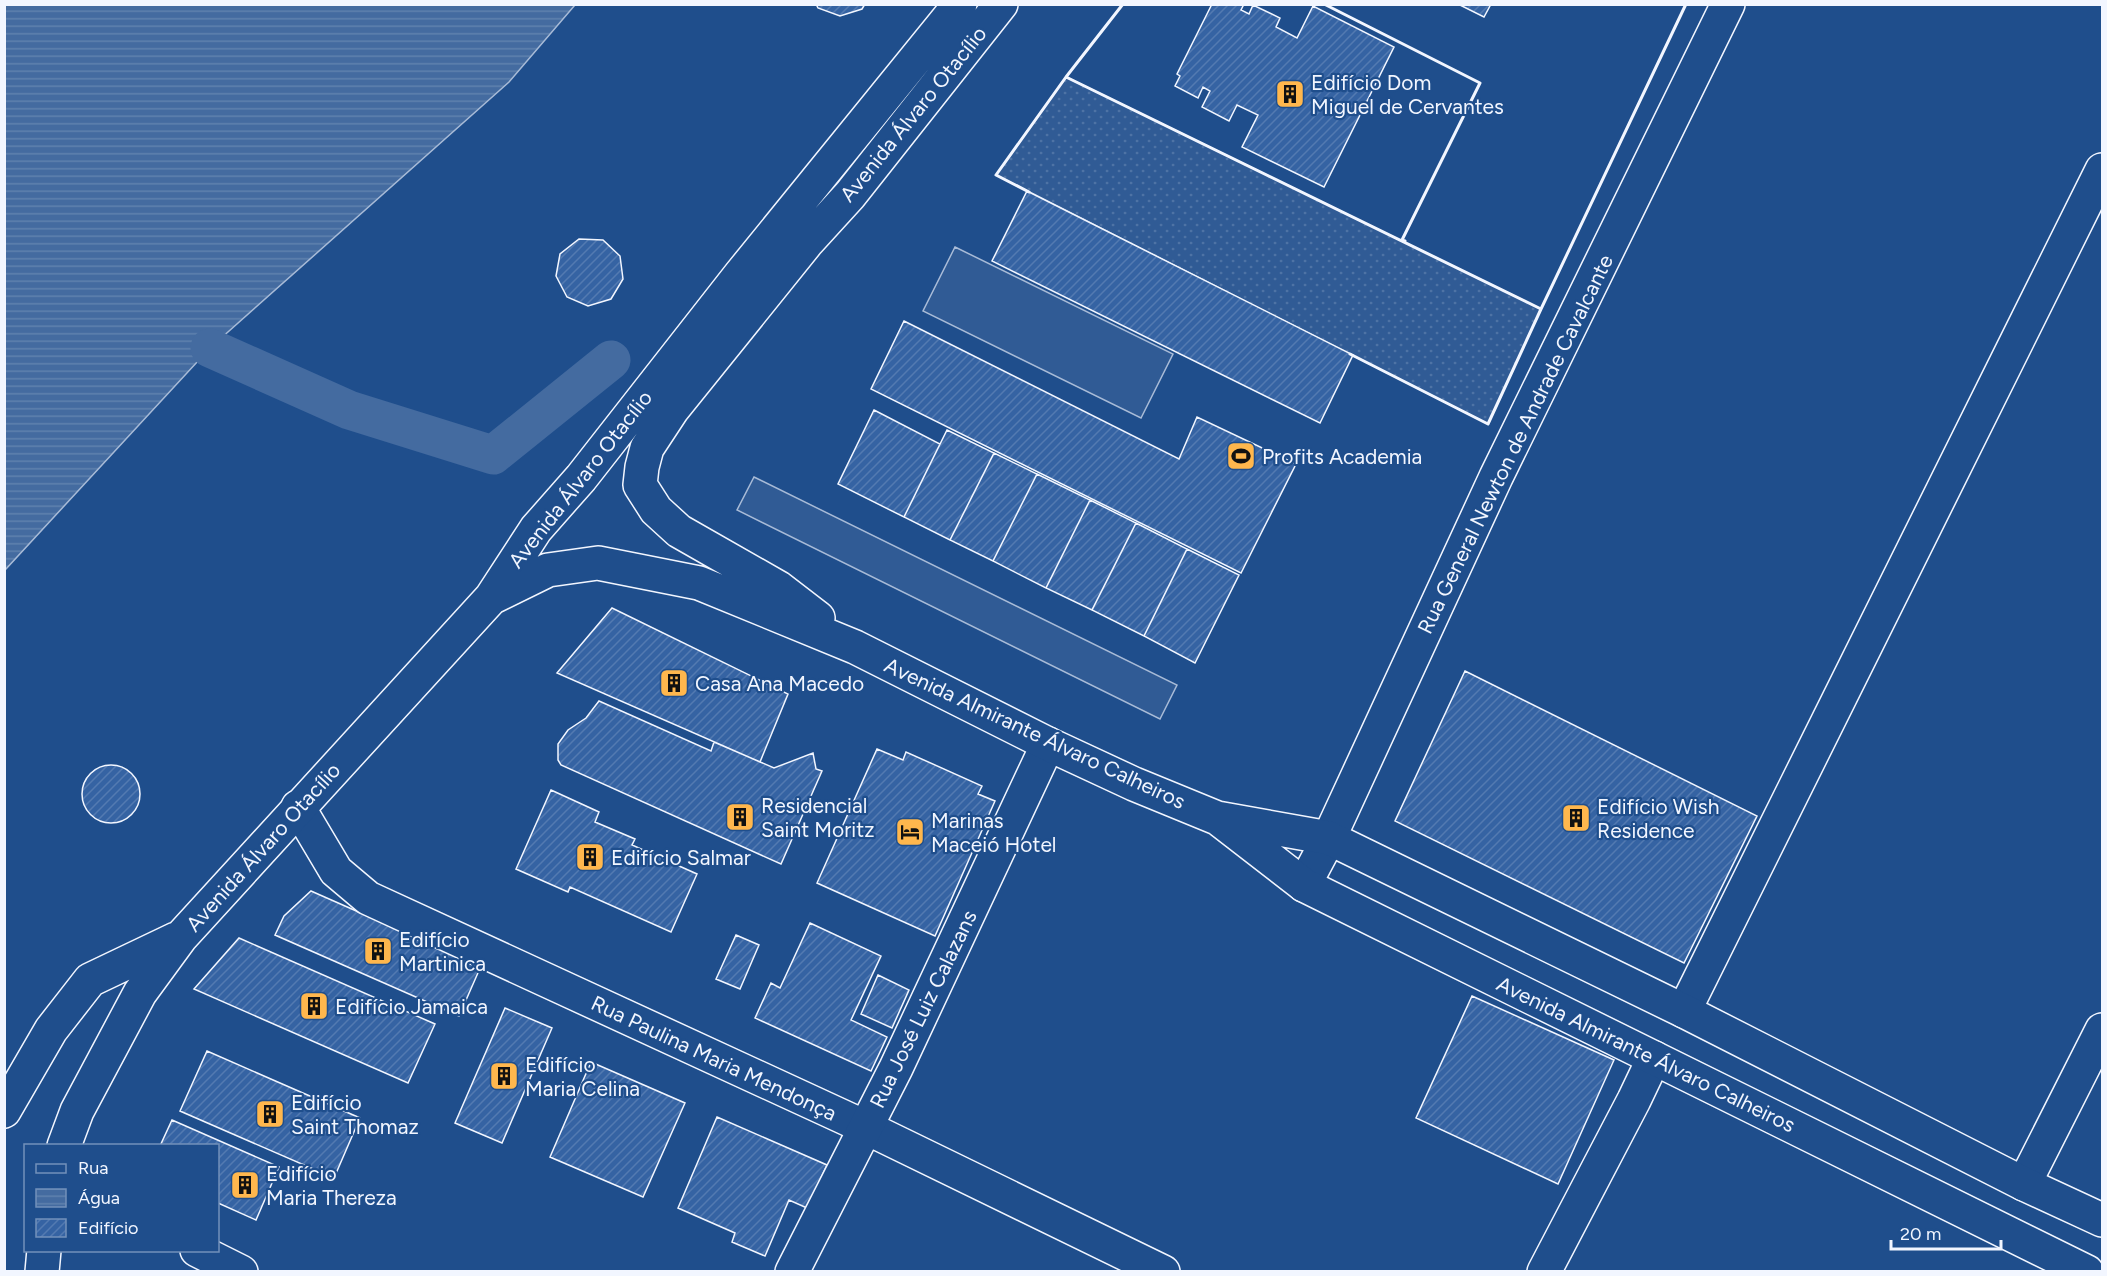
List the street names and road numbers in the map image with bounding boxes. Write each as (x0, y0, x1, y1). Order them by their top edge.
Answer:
street label: Avenida Álvaro Otacílio (835, 21, 991, 207)
street label: Rua General Newton de Andrade Cavalcante (1412, 250, 1618, 638)
street label: Avenida Álvaro Otacílio (503, 385, 657, 573)
street label: Avenida Almirante Álvaro Calheiros (881, 652, 1189, 814)
street label: Avenida Álvaro Otacílio (181, 757, 345, 937)
street label: Rua José Luiz Calazans (864, 906, 982, 1112)
street label: Avenida Almirante Álvaro Calheiros (1493, 971, 1799, 1137)
street label: Rua Paulina Maria Mendonça (587, 990, 841, 1126)

